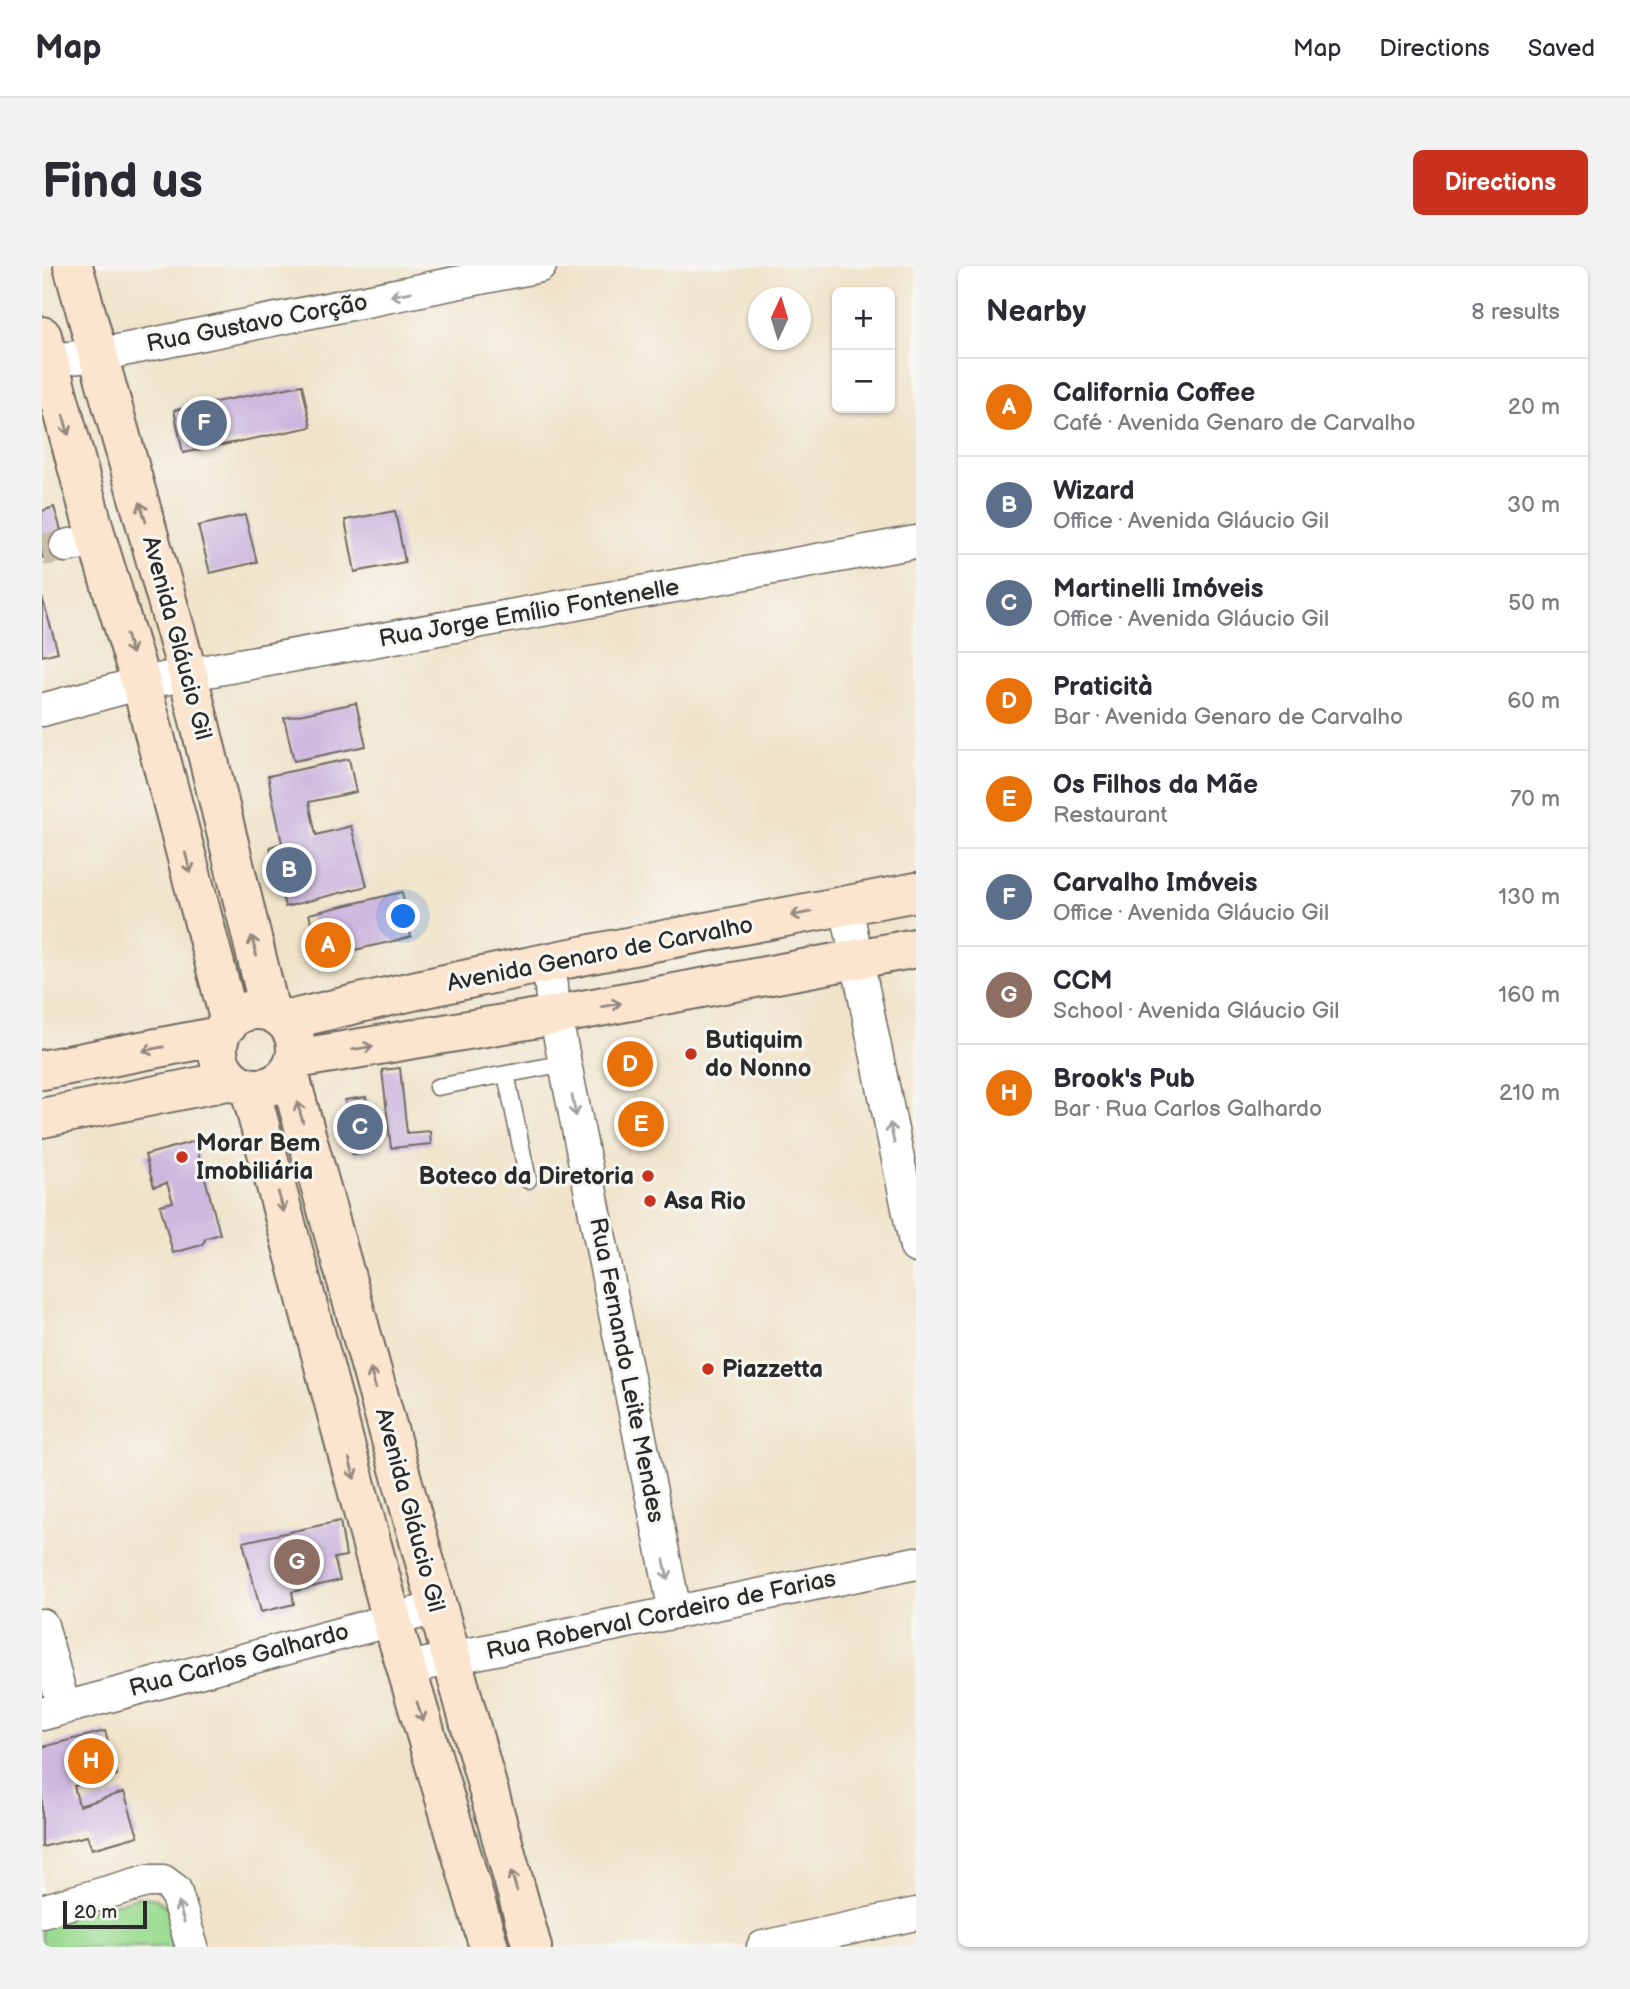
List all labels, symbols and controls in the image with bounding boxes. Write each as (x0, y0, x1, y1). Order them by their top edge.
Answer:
text: Map (35, 28, 101, 68)
text: Map (1293, 34, 1341, 63)
text: Directions (1379, 34, 1490, 63)
text: Saved (1528, 34, 1595, 63)
button: Directions (1413, 150, 1588, 215)
text: Find us (42, 153, 203, 212)
street label: Rua Gustavo Corção (144, 287, 370, 359)
north arrow (748, 287, 811, 350)
map controls (832, 287, 895, 413)
button: + (832, 287, 895, 350)
one-way arrow (390, 288, 413, 302)
text: Nearby (986, 294, 1086, 330)
text: 8 results (1471, 298, 1560, 326)
button: − (832, 350, 895, 413)
text: California Coffee (1053, 378, 1255, 409)
text: A (1002, 393, 1016, 421)
text: 20 m (1508, 393, 1560, 421)
pin: F (181, 397, 227, 449)
text: Café · Avenida Genaro de Carvalho (1053, 409, 1416, 437)
one-way arrow (60, 413, 73, 436)
text: Wizard (1053, 476, 1135, 507)
text: B (1001, 491, 1017, 519)
text: 30 m (1507, 491, 1560, 519)
one-way arrow (135, 501, 148, 523)
text: Office · Avenida Gláucio Gil (1053, 507, 1329, 535)
street label: Avenida Gláucio Gil (136, 533, 218, 743)
street label: Rua Jorge Emílio Fontenelle (377, 572, 681, 654)
text: Martinelli Imóveis (1053, 574, 1264, 605)
text: C (1001, 589, 1017, 617)
text: 50 m (1508, 589, 1560, 617)
text: Office · Avenida Gláucio Gil (1053, 605, 1329, 633)
one-way arrow (123, 633, 136, 655)
text: Praticità (1053, 672, 1153, 703)
text: D (1001, 687, 1017, 715)
text: 60 m (1507, 687, 1560, 715)
text: Bar · Avenida Genaro de Carvalho (1053, 703, 1403, 731)
text: Os Filhos da Mãe (1053, 770, 1258, 801)
text: E (1002, 785, 1016, 813)
text: 70 m (1510, 785, 1560, 813)
text: Restaurant (1053, 801, 1167, 829)
pin: B (266, 844, 312, 896)
one-way arrow (183, 852, 196, 874)
text: Carvalho Imóveis (1053, 868, 1258, 899)
text: F (1002, 883, 1016, 911)
text: 130 m (1498, 883, 1560, 911)
your location (386, 899, 420, 933)
text: Office · Avenida Gláucio Gil (1053, 899, 1329, 927)
one-way arrow (790, 908, 813, 922)
street label: Avenida Genaro de Carvalho (445, 910, 755, 998)
pin: A (305, 919, 351, 971)
one-way arrow (247, 935, 260, 958)
text: CCM (1053, 966, 1112, 997)
text: G (1001, 981, 1017, 1009)
text: 160 m (1498, 981, 1560, 1009)
one-way arrow (599, 997, 622, 1011)
text: School · Avenida Gláucio Gil (1053, 997, 1339, 1025)
place label: Butiquim do Nonno (705, 1026, 811, 1083)
pin: D (607, 1038, 653, 1090)
one-way arrow (351, 1041, 374, 1054)
one-way arrow (142, 1043, 165, 1056)
marker: Butiquim do Nonno (683, 1046, 699, 1062)
text: Brook's Pub (1053, 1064, 1195, 1095)
text: H (1000, 1079, 1018, 1107)
text: 210 m (1499, 1079, 1560, 1107)
one-way arrow (568, 1094, 582, 1117)
text: Bar · Rua Carlos Galhardo (1053, 1095, 1322, 1123)
pin: E (618, 1098, 664, 1150)
pin: C (337, 1101, 383, 1153)
one-way arrow (293, 1102, 306, 1124)
one-way arrow (885, 1122, 899, 1145)
place label: Morar Bem Imobiliária (196, 1129, 320, 1186)
marker: Morar Bem Imobiliária (174, 1149, 190, 1165)
place label: Boteco da Diretoria (418, 1162, 634, 1191)
marker: Boteco da Diretoria (640, 1168, 656, 1184)
place label: Asa Rio (663, 1187, 746, 1216)
one-way arrow (275, 1191, 288, 1213)
marker: Asa Rio (642, 1193, 658, 1209)
street label: Rua Fernando Leite Mendes (583, 1215, 671, 1525)
place label: Piazzetta (722, 1355, 823, 1384)
marker: Piazzetta (700, 1361, 716, 1377)
one-way arrow (366, 1368, 379, 1390)
street label: Avenida Gláucio Gil (369, 1405, 451, 1615)
one-way arrow (346, 1457, 359, 1480)
pin: G (274, 1536, 320, 1588)
one-way arrow (660, 1558, 674, 1581)
street label: Rua Roberval Cordeiro de Farias (484, 1564, 838, 1666)
street label: Rua Carlos Galhardo (126, 1617, 352, 1703)
one-way arrow (414, 1701, 427, 1723)
pin: H (68, 1735, 114, 1787)
one-way arrow (506, 1871, 519, 1893)
scale bar (63, 1898, 147, 1930)
text: 20 m (74, 1901, 117, 1924)
one-way arrow (174, 1901, 187, 1923)

